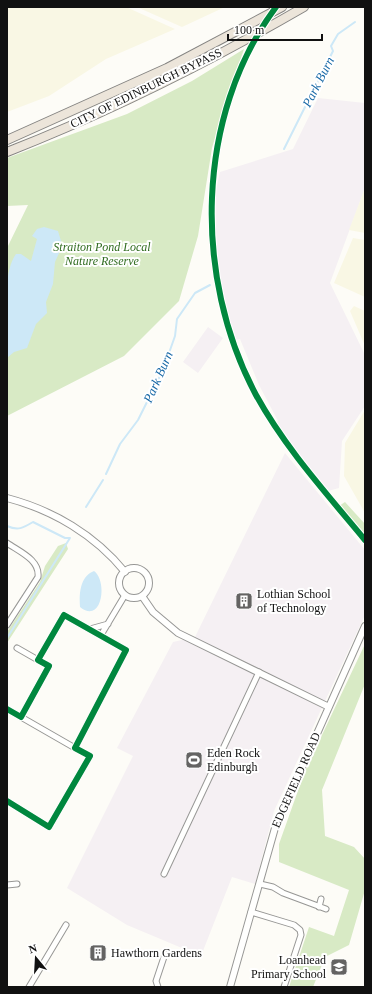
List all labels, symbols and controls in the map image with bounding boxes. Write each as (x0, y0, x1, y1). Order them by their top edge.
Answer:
scale bar (228, 16, 322, 42)
text: 100 m (234, 23, 265, 37)
street label: CITY OF EDINBURGH BYPASS (68, 45, 224, 131)
water label: Park Burn (298, 54, 337, 111)
park label: Straiton Pond Local Nature Reserve (53, 240, 151, 268)
water label: Park Burn (140, 349, 176, 406)
place label: Lothian School of Technology (257, 587, 331, 615)
building icon: Lothian School of Technology (234, 591, 254, 611)
street label: EDGEFIELD ROAD (269, 730, 323, 830)
place label: Eden Rock Edinburgh (207, 746, 260, 774)
sports icon: Eden Rock Edinburgh (184, 750, 204, 770)
north arrow (16, 938, 56, 978)
text: N (27, 942, 39, 955)
building icon: Hawthorn Gardens (88, 943, 108, 963)
place label: Hawthorn Gardens (111, 946, 202, 960)
place label: Loanhead Primary School (251, 953, 327, 981)
school or university icon: Loanhead Primary School (329, 957, 349, 977)

